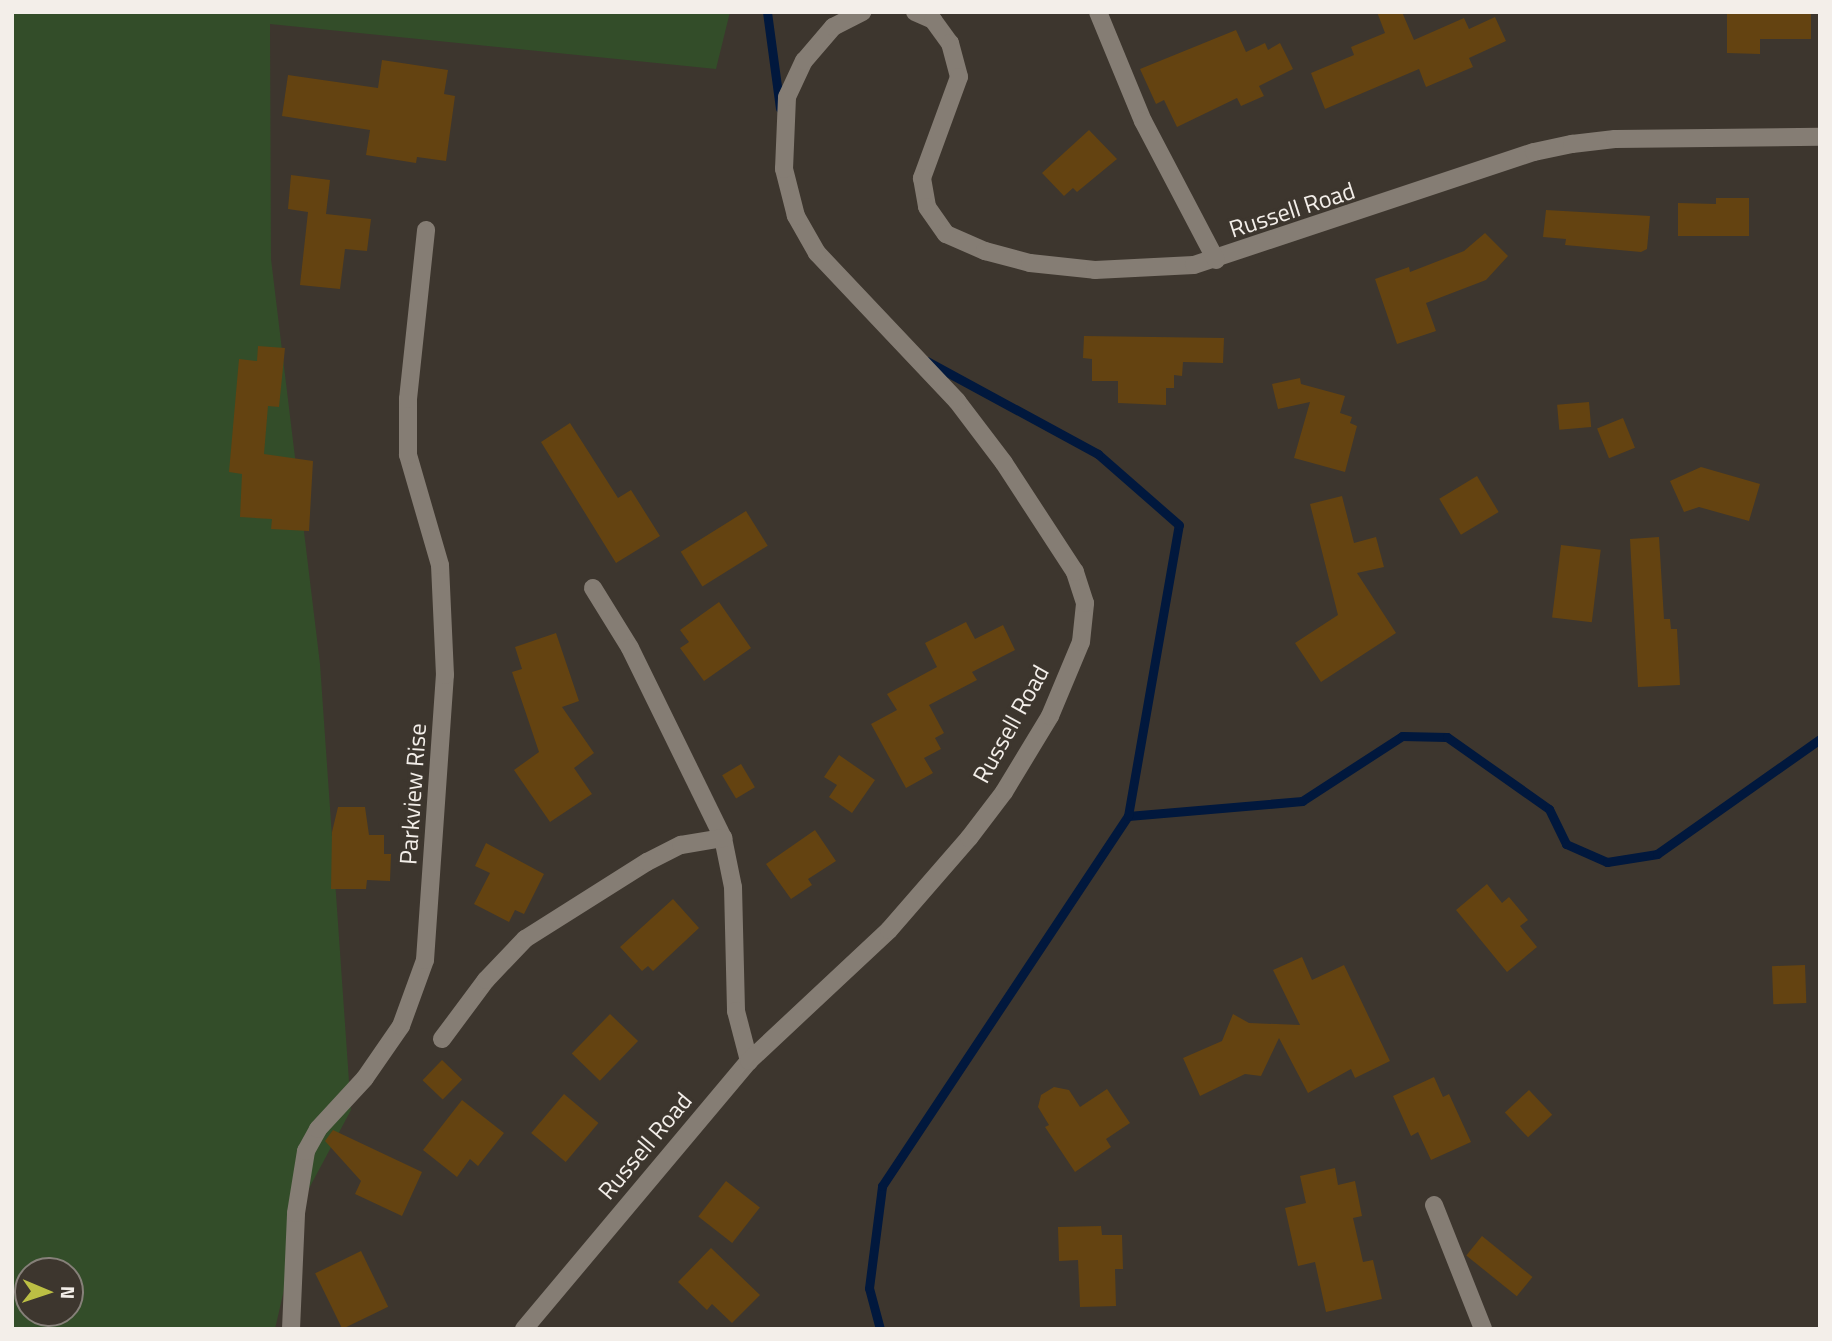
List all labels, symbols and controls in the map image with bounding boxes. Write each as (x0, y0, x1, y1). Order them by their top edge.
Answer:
street label: Russell Road (1226, 176, 1358, 244)
street label: Russell Road (967, 660, 1055, 788)
street label: Parkview Rise (394, 722, 432, 866)
street label: Russell Road (592, 1087, 698, 1205)
north arrow (14, 1257, 84, 1327)
text: N (54, 1286, 83, 1300)

